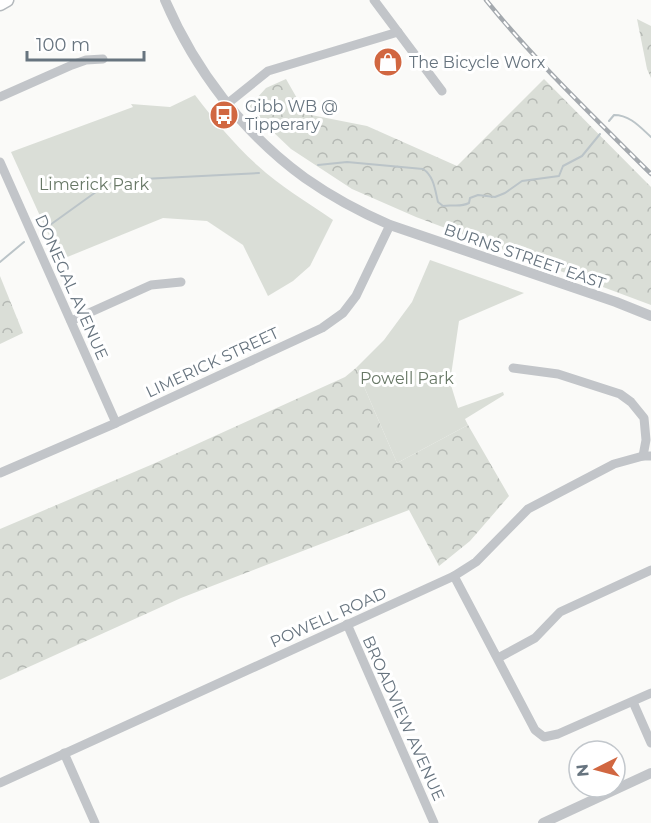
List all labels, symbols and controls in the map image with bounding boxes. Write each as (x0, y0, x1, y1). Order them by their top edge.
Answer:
scale bar (27, 24, 144, 62)
text: 100 m (36, 34, 90, 56)
shop icon: The Bicycle Worx (372, 46, 404, 78)
place label: The Bicycle Worx (409, 53, 546, 72)
place label: Gibb WB @ Tipperary (245, 97, 338, 134)
bus stop icon: Gibb WB @ Tipperary (208, 99, 240, 131)
park label: Limerick Park (39, 175, 150, 194)
street label: DONEGAL AVENUE (31, 212, 112, 363)
street label: BURNS STREET EAST (442, 220, 609, 293)
street label: LIMERICK STREET (143, 323, 282, 402)
park label: Powell Park (360, 369, 454, 388)
street label: POWELL ROAD (267, 583, 389, 652)
street label: BROADVIEW AVENUE (359, 633, 449, 804)
north arrow (567, 739, 627, 799)
text: N (572, 763, 593, 778)

